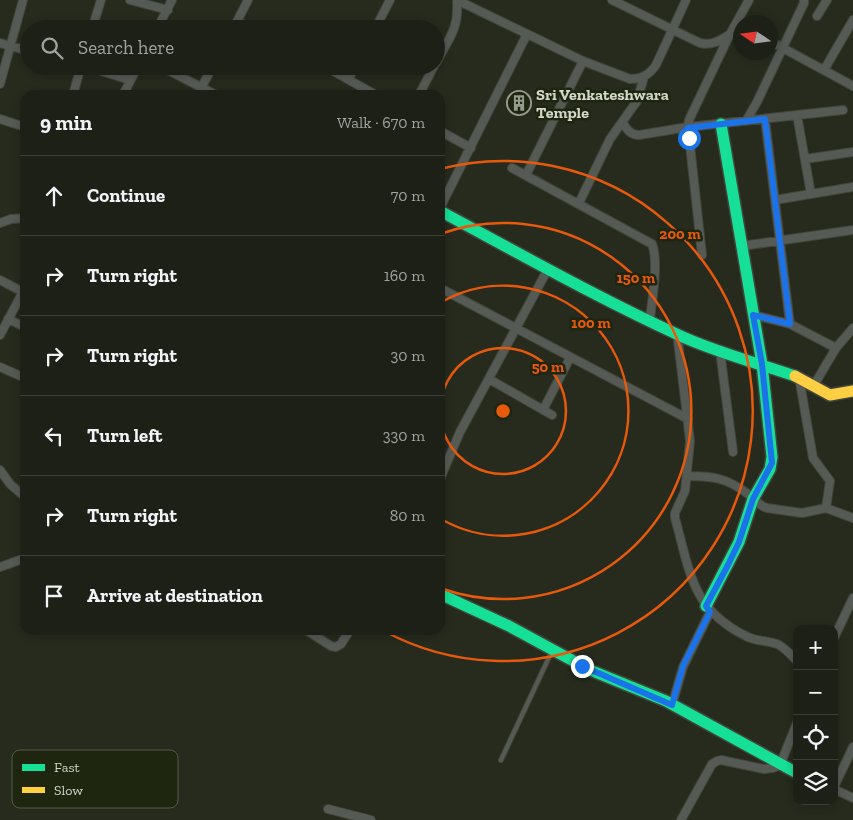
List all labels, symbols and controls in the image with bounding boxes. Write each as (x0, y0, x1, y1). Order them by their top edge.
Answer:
north arrow (733, 15, 778, 60)
search box (20, 20, 445, 75)
icon: search (38, 34, 66, 62)
text: Search here (78, 36, 174, 59)
place label: Sri Venkateshwara Temple (536, 85, 669, 122)
building icon: Sri Venkateshwara Temple (506, 90, 532, 116)
text: 9 min (40, 110, 92, 135)
text: Walk · 670 m (337, 113, 425, 132)
route start (678, 127, 701, 150)
icon: ahead (40, 182, 68, 210)
text: Continue (87, 184, 165, 207)
text: 70 m (391, 186, 425, 205)
text: 200 m (659, 225, 701, 243)
icon: right (40, 262, 68, 290)
text: Turn right (87, 264, 177, 287)
text: 160 m (384, 266, 425, 285)
text: 150 m (617, 269, 655, 287)
text: 100 m (571, 314, 611, 332)
icon: right (40, 342, 68, 370)
text: Turn right (87, 344, 177, 367)
text: 30 m (391, 346, 425, 365)
text: 50 m (532, 358, 564, 376)
centre of rings (494, 402, 512, 420)
icon: left (40, 422, 68, 450)
text: Turn left (87, 424, 162, 447)
text: 330 m (383, 426, 425, 445)
icon: right (40, 502, 68, 530)
text: Turn right (87, 504, 177, 527)
text: 80 m (390, 506, 425, 525)
icon: arrive (40, 582, 68, 610)
text: Arrive at destination (87, 584, 263, 607)
map controls (793, 625, 838, 805)
button: + (793, 625, 838, 670)
route end (571, 655, 594, 678)
button: − (793, 670, 838, 715)
button: locate (793, 715, 838, 760)
legend (12, 750, 178, 808)
text: Fast (54, 759, 81, 776)
button: layers (793, 760, 838, 805)
text: Slow (54, 782, 83, 799)

